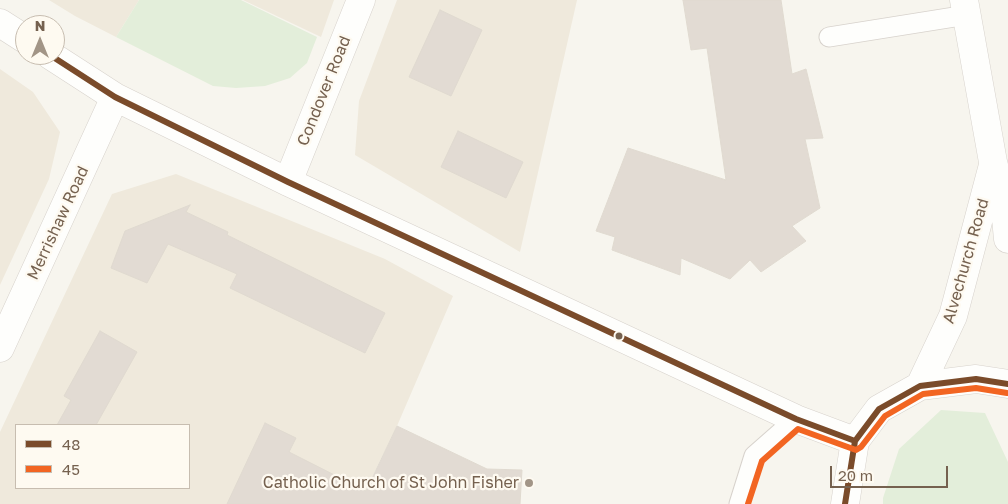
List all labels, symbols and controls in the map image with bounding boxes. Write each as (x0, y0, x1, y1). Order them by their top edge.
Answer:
north arrow (15, 15, 65, 65)
text: N (35, 17, 45, 34)
street label: Condover Road (293, 33, 355, 149)
street label: Merrishaw Road (23, 163, 93, 283)
street label: Alvechurch Road (939, 196, 993, 326)
unlabelled marker (614, 331, 624, 341)
legend (15, 424, 190, 489)
text: 48 (62, 435, 80, 453)
scale bar (833, 456, 950, 488)
text: 45 (62, 460, 80, 478)
text: 20 m (838, 466, 873, 484)
place label: Catholic Church of St John Fisher (263, 473, 519, 493)
marker: Catholic Church of St John Fisher (523, 477, 535, 489)

